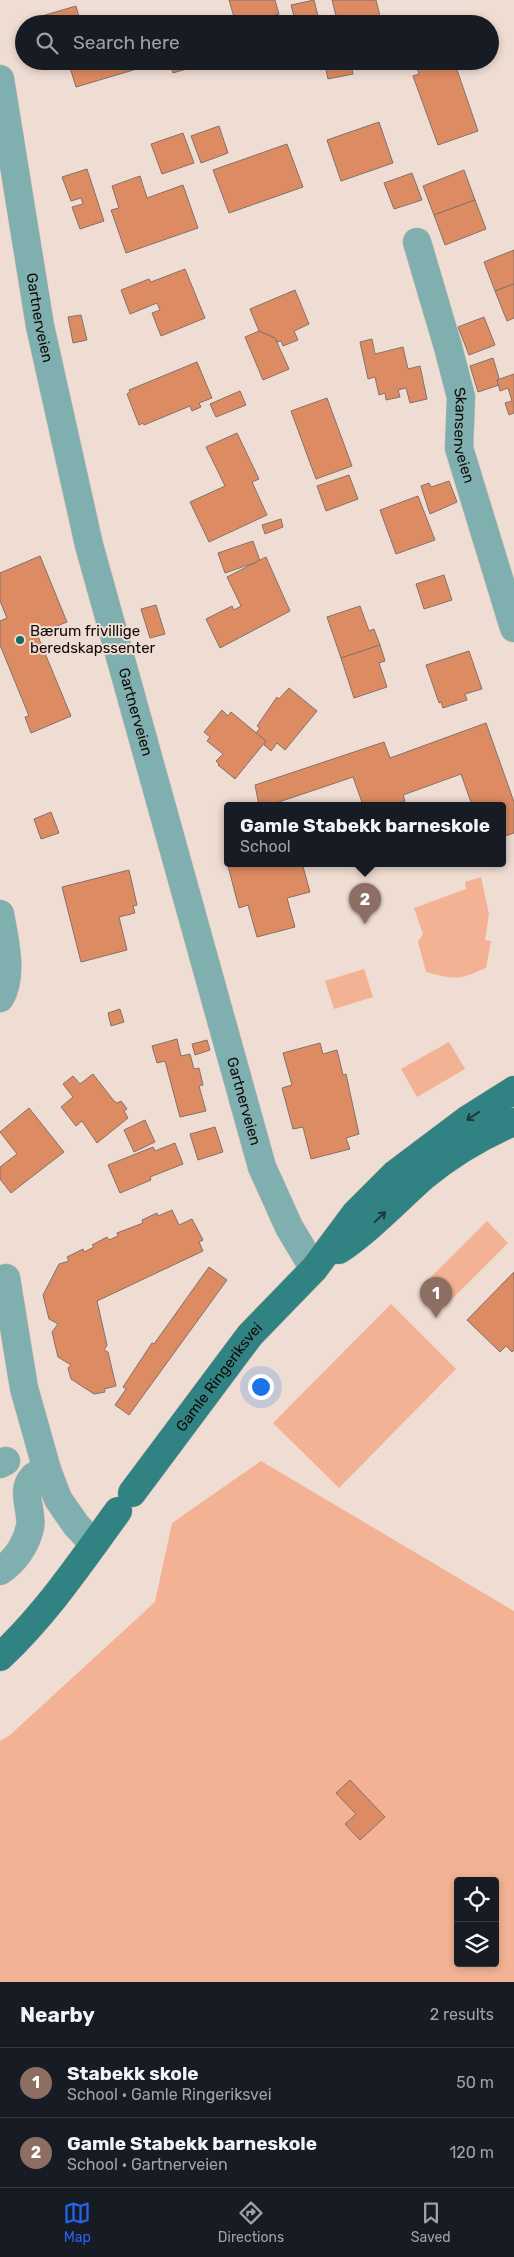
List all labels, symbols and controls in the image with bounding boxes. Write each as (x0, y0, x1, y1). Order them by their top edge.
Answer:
search box (15, 15, 499, 70)
icon: search (33, 29, 61, 57)
text: Search here (73, 31, 180, 54)
street label: Gartnerveien (23, 272, 57, 364)
street label: Skansenveien (450, 385, 478, 485)
place label: Bærum frivillige beredskapssenter (30, 622, 156, 657)
marker: Bærum frivillige beredskapssenter (14, 634, 26, 646)
street label: Gartnerveien (115, 666, 156, 758)
popup (224, 802, 506, 867)
text: Gamle Stabekk barneskole (240, 814, 490, 837)
text: School (240, 837, 291, 856)
pin: 2 (349, 883, 381, 924)
street label: Gartnerveien (223, 1055, 265, 1147)
one-way arrow (466, 1111, 480, 1121)
one-way arrow (373, 1212, 386, 1224)
pin: 1 (420, 1277, 452, 1318)
street label: Gamle Ringeriksvei (172, 1319, 266, 1435)
your location (248, 1374, 274, 1400)
map controls (454, 1877, 499, 1967)
button: locate (454, 1877, 499, 1922)
button: layers (454, 1922, 499, 1967)
text: Nearby (20, 2002, 95, 2027)
text: 2 results (430, 2005, 494, 2024)
text: Stabekk skole (67, 2062, 199, 2085)
text: 1 (32, 2073, 40, 2092)
text: 50 m (456, 2073, 494, 2092)
text: School · Gamle Ringeriksvei (67, 2085, 272, 2104)
text: Gamle Stabekk barneskole (67, 2132, 317, 2155)
text: 2 (31, 2143, 41, 2162)
text: 120 m (449, 2143, 494, 2162)
text: School · Gartnerveien (67, 2155, 228, 2174)
tab: Map (63, 2199, 91, 2246)
tab: Directions (218, 2199, 284, 2246)
tab: Saved (411, 2199, 451, 2246)

